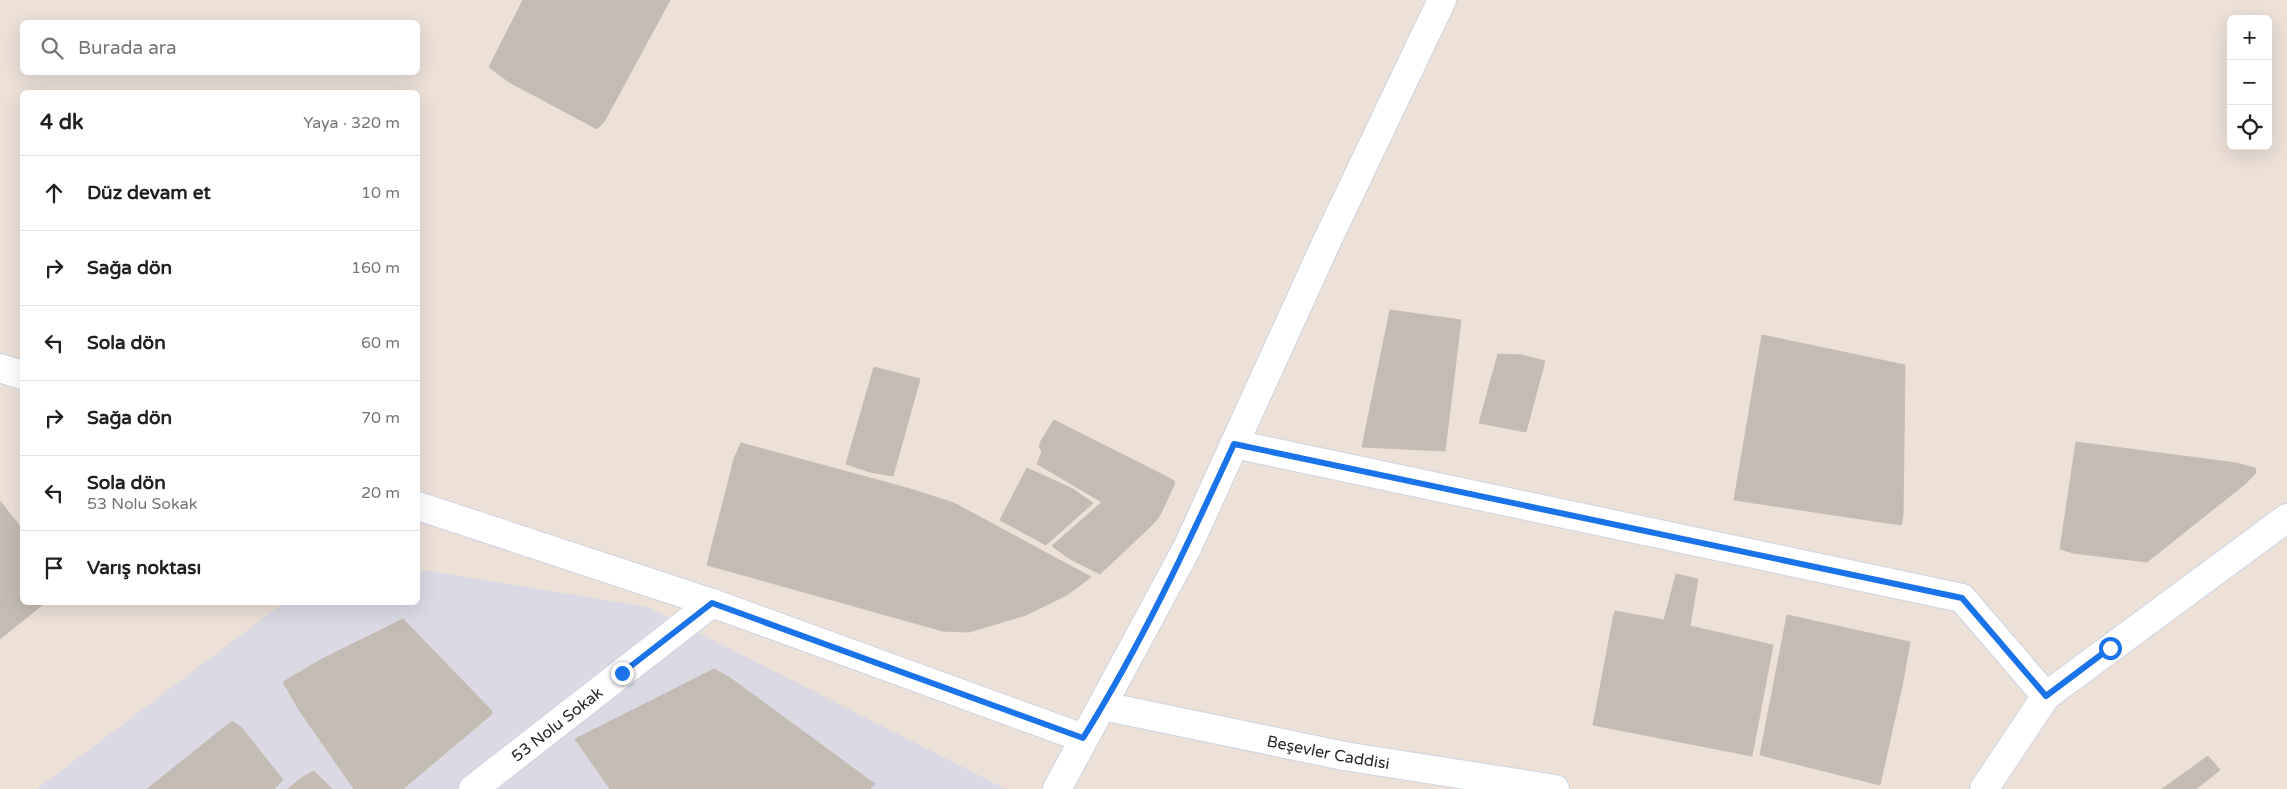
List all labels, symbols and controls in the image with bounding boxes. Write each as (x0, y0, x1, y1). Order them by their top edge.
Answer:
map controls (2227, 15, 2272, 150)
button: + (2227, 15, 2272, 60)
search box (20, 20, 420, 75)
icon: search (38, 34, 66, 62)
text: Burada ara (78, 37, 177, 59)
button: − (2227, 60, 2272, 105)
button: locate (2227, 105, 2272, 150)
text: 4 dk (40, 110, 83, 135)
text: Yaya · 320 m (303, 113, 400, 133)
icon: ahead (40, 179, 68, 207)
text: Düz devam et (87, 182, 211, 204)
text: 10 m (361, 183, 400, 203)
icon: right (40, 254, 68, 282)
text: Sağa dön (87, 257, 172, 279)
text: 160 m (351, 258, 400, 278)
icon: left (40, 329, 68, 357)
text: Sola dön (87, 332, 166, 354)
text: 60 m (361, 333, 400, 353)
icon: right (40, 404, 68, 432)
text: Sağa dön (87, 407, 172, 429)
text: 70 m (361, 408, 400, 428)
text: Sola dön (87, 472, 166, 494)
icon: left (40, 479, 68, 507)
text: 20 m (361, 483, 400, 503)
text: 53 Nolu Sokak (87, 494, 197, 514)
icon: arrive (40, 554, 68, 582)
text: Varış noktası (87, 557, 201, 579)
route start (2099, 637, 2122, 660)
route end (611, 662, 634, 685)
street label: 53 Nolu Sokak (508, 683, 607, 766)
street label: Beşevler Caddisi (1265, 731, 1391, 774)

